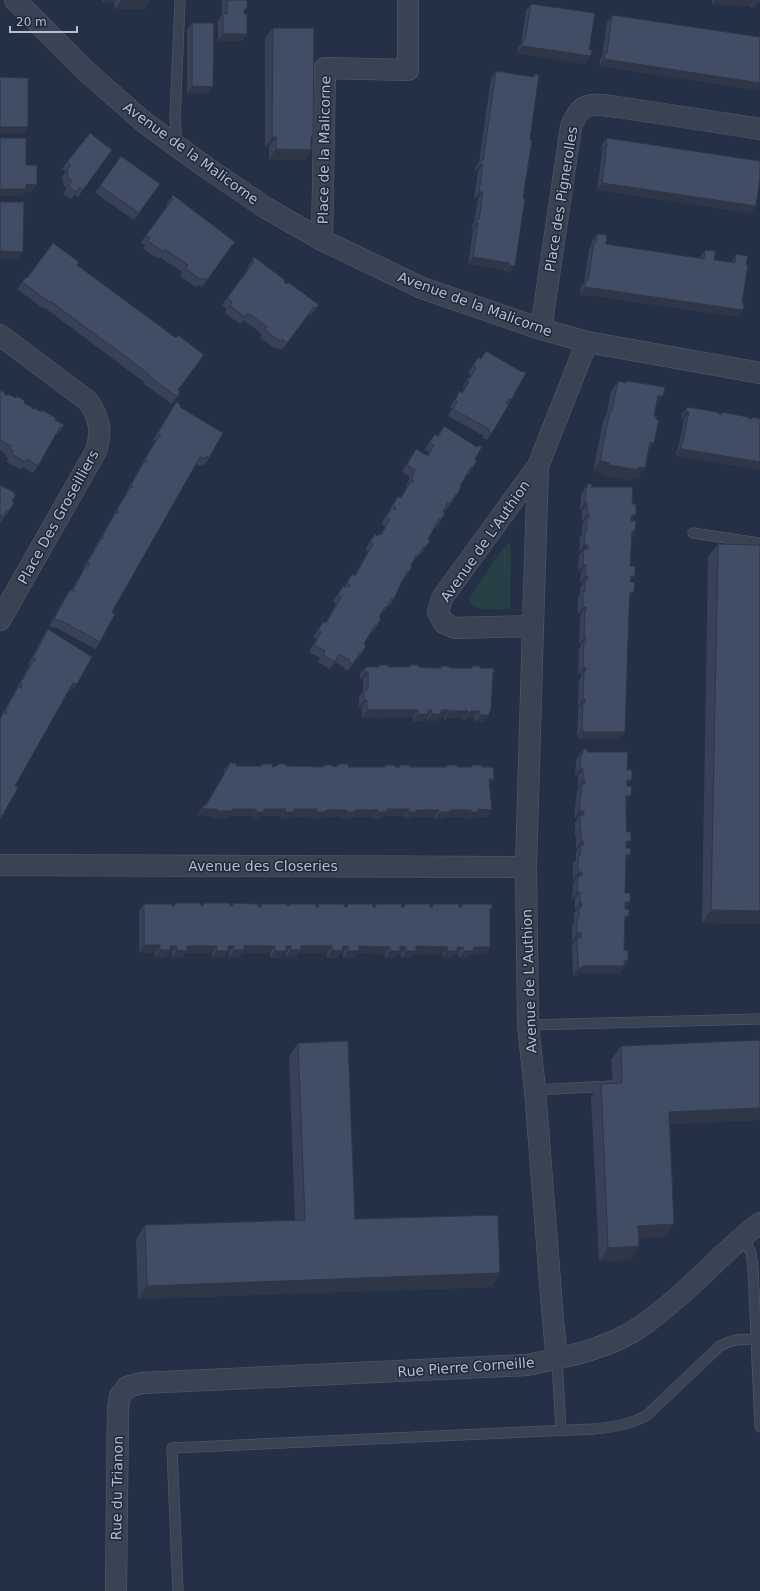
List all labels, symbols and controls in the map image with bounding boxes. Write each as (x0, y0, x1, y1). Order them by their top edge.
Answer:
scale bar (10, 8, 77, 34)
text: 20 m (16, 15, 47, 29)
street label: Place de la Malicorne (315, 76, 333, 224)
street label: Avenue de la Malicorne (120, 99, 262, 207)
street label: Place des Pignerolles (542, 125, 580, 273)
street label: Avenue de la Malicorne (396, 269, 554, 339)
street label: Place Des Groseilliers (14, 447, 102, 587)
street label: Avenue de L'Authion (437, 477, 533, 605)
street label: Avenue des Closeries (188, 858, 338, 874)
street label: Avenue de L'Authion (518, 909, 540, 1053)
street label: Rue Pierre Corneille (397, 1354, 535, 1380)
street label: Rue du Trianon (108, 1436, 126, 1540)

